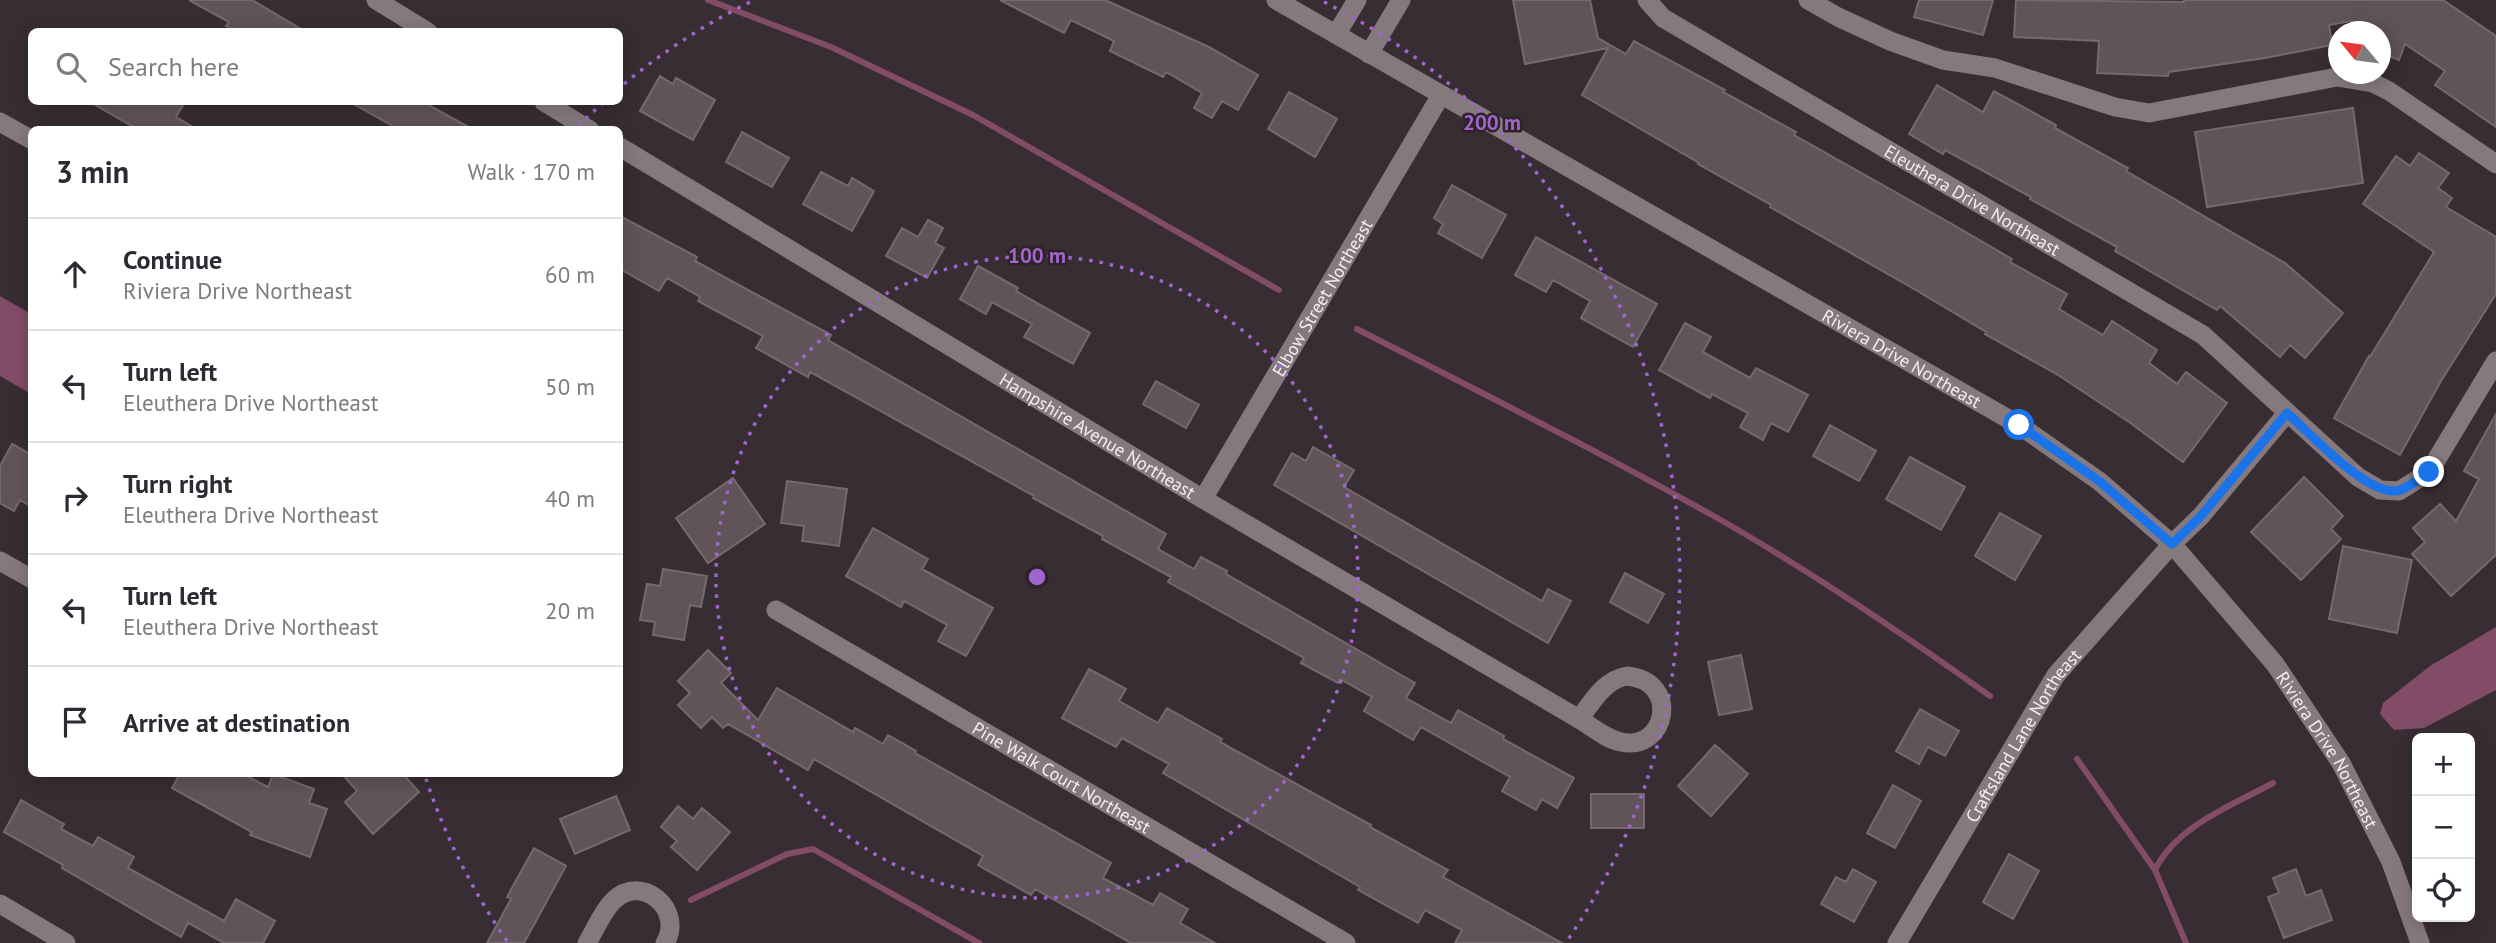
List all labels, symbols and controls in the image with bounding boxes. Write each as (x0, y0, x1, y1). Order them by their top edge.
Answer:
north arrow (2328, 21, 2391, 84)
search box (28, 28, 623, 105)
icon: search (52, 48, 90, 86)
text: Search here (108, 50, 239, 83)
text: 200 m (1463, 109, 1521, 136)
street label: Eleuthera Drive Northeast (1880, 139, 2065, 260)
text: 3 min (56, 152, 129, 191)
text: Walk · 170 m (468, 157, 595, 186)
street label: Elbow Street Northeast (1266, 215, 1377, 380)
text: 100 m (1008, 242, 1066, 269)
text: Continue (123, 243, 222, 276)
icon: ahead (56, 255, 94, 293)
text: 60 m (545, 260, 595, 289)
text: Riviera Drive Northeast (123, 276, 352, 305)
street label: Riviera Drive Northeast (1818, 303, 1985, 413)
text: Turn left (123, 355, 217, 388)
icon: left (56, 367, 94, 405)
street label: Hampshire Avenue Northeast (996, 368, 1200, 503)
text: 50 m (545, 372, 595, 401)
text: Eleuthera Drive Northeast (123, 388, 379, 417)
route start (2003, 409, 2034, 440)
route end (2413, 456, 2444, 487)
text: Turn right (123, 467, 232, 500)
icon: right (56, 479, 94, 517)
text: 40 m (545, 484, 595, 513)
text: Eleuthera Drive Northeast (123, 500, 379, 529)
centre of rings (1025, 565, 1049, 589)
text: Turn left (123, 579, 217, 612)
icon: left (56, 591, 94, 629)
text: 20 m (545, 596, 595, 625)
text: Eleuthera Drive Northeast (123, 612, 379, 641)
street label: Craftsland Lane Northeast (1960, 644, 2086, 826)
street label: Riviera Drive Northeast (2272, 667, 2384, 832)
icon: arrive (56, 703, 94, 741)
text: Arrive at destination (123, 706, 350, 739)
street label: Pine Walk Court Northeast (969, 716, 1155, 838)
map controls (2412, 733, 2475, 922)
button: + (2412, 733, 2475, 796)
button: − (2412, 796, 2475, 859)
button: locate (2412, 859, 2475, 922)

